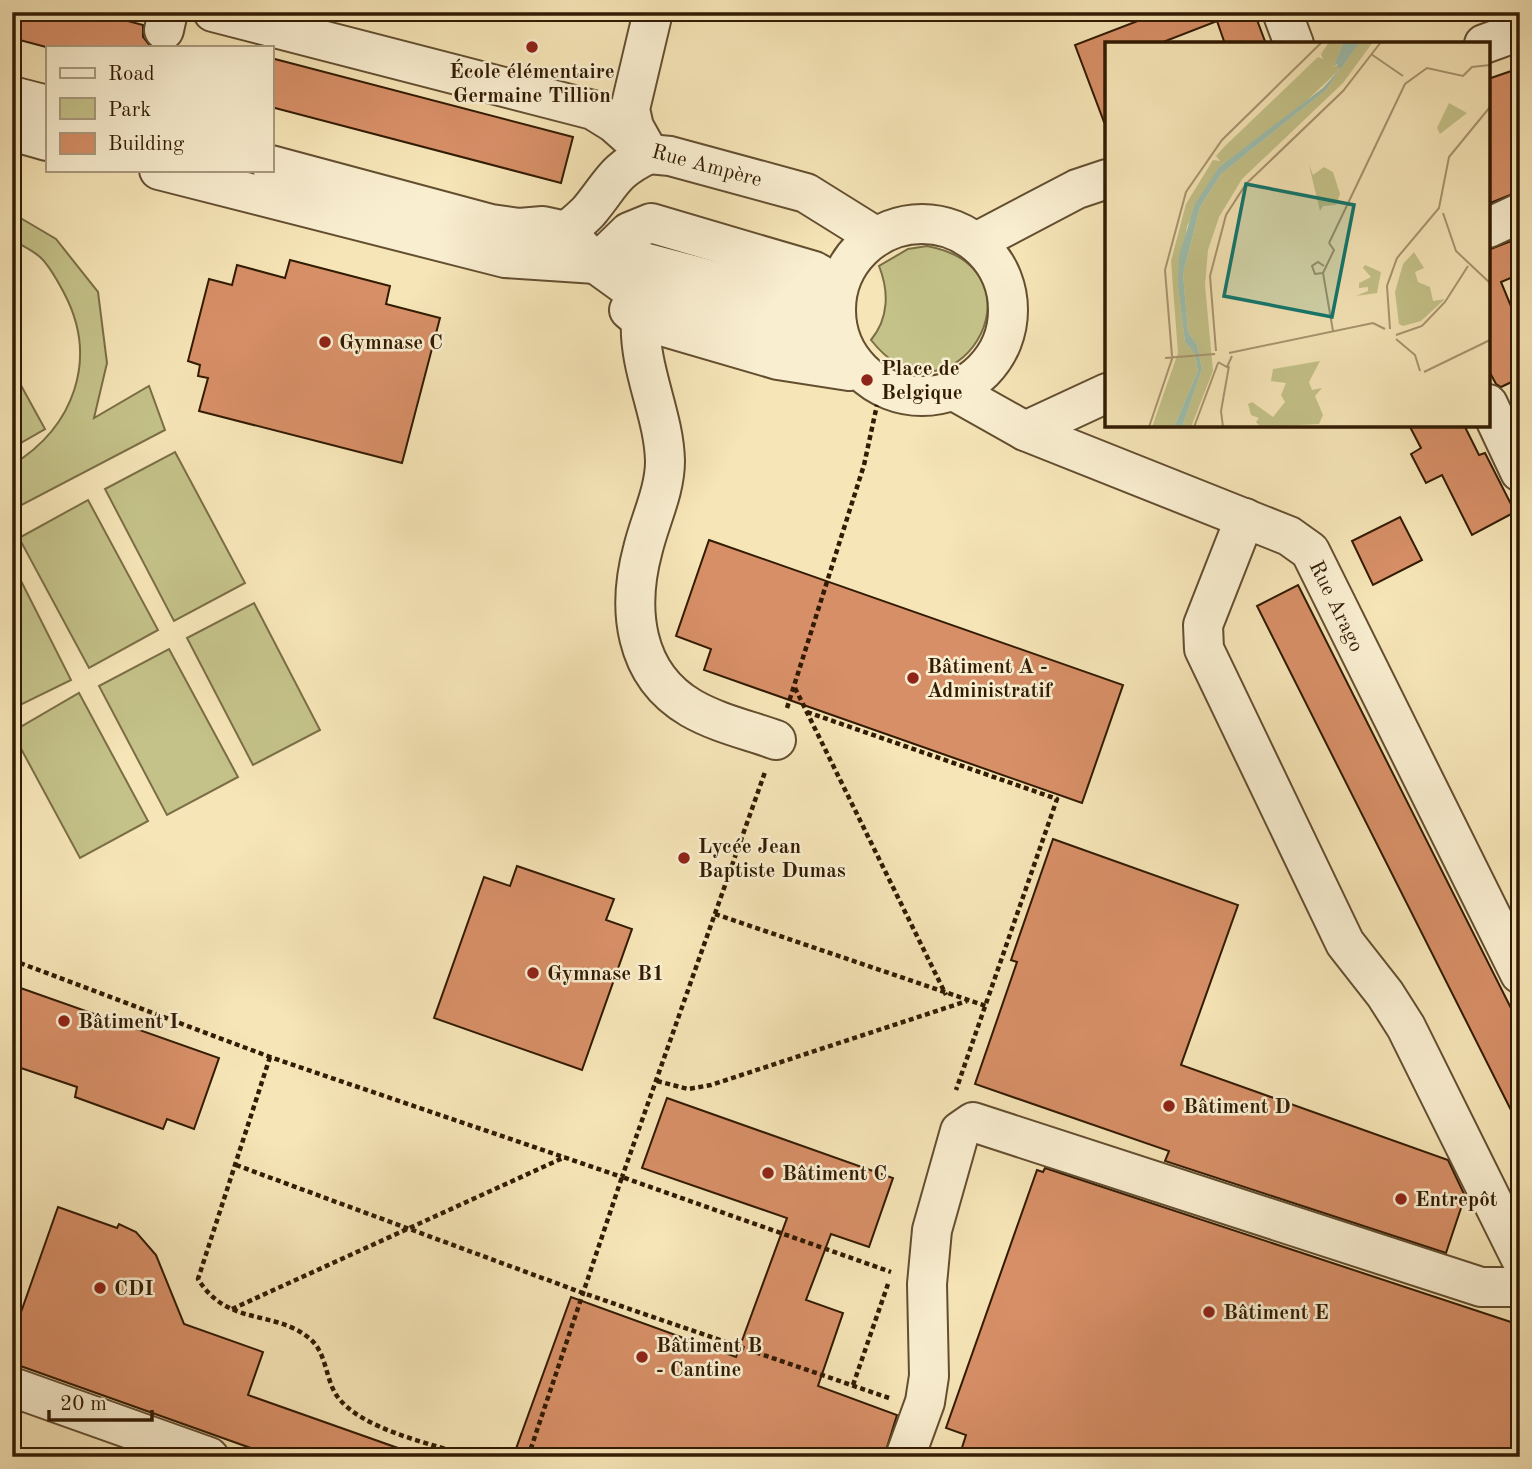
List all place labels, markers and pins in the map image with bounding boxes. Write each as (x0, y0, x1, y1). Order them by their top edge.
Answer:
marker: École élémentaire Germaine Tillion (524, 39, 540, 55)
place label: École élémentaire Germaine Tillion (449, 58, 615, 107)
place label: Gymnase C (339, 333, 443, 354)
marker: Gymnase C (317, 334, 333, 350)
place label: Place de Belgique (881, 359, 963, 404)
marker: Place de Belgique (859, 372, 875, 388)
place label: Bâtiment A - Administratif (927, 657, 1054, 702)
marker: Bâtiment A - Administratif (905, 670, 921, 686)
place label: Lycée Jean Baptiste Dumas (698, 837, 846, 882)
marker: Lycée Jean Baptiste Dumas (676, 850, 692, 866)
place label: Gymnase B1 (547, 964, 664, 985)
marker: Gymnase B1 (525, 965, 541, 981)
place label: Bâtiment I (78, 1012, 179, 1033)
marker: Bâtiment I (56, 1013, 72, 1029)
place label: Bâtiment D (1183, 1097, 1291, 1118)
marker: Bâtiment D (1161, 1098, 1177, 1114)
place label: Bâtiment C (782, 1164, 887, 1185)
marker: Bâtiment C (760, 1165, 776, 1181)
place label: Entrepôt (1415, 1190, 1498, 1211)
marker: Entrepôt (1393, 1191, 1409, 1207)
place label: CDI (114, 1279, 154, 1300)
marker: CDI (92, 1280, 108, 1296)
place label: Bâtiment E (1223, 1303, 1329, 1324)
marker: Bâtiment E (1201, 1304, 1217, 1320)
place label: Bâtiment B - Cantine (656, 1336, 762, 1381)
marker: Bâtiment B - Cantine (634, 1349, 650, 1365)

